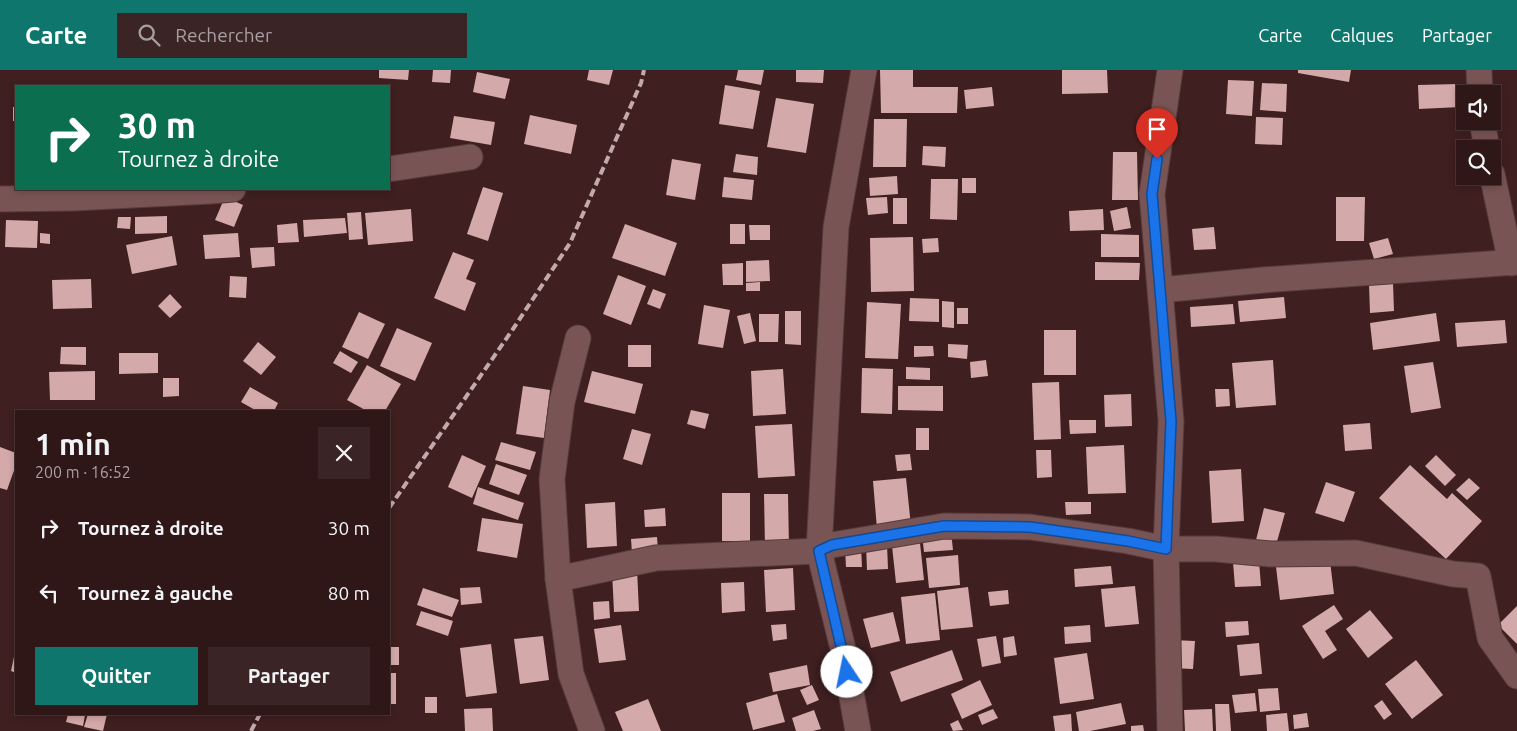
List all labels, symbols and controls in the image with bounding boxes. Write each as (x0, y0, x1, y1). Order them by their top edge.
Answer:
search box (117, 13, 467, 58)
icon: search (135, 21, 163, 49)
text: Carte (25, 22, 87, 49)
text: Rechercher (175, 24, 272, 46)
text: Carte (1258, 25, 1302, 45)
text: Calques (1330, 25, 1394, 45)
text: Partager (1422, 25, 1492, 45)
map controls (1456, 85, 1501, 185)
button: sound (1456, 85, 1501, 130)
icon: right (35, 105, 100, 170)
text: 30 m (118, 105, 196, 145)
pin (1136, 108, 1178, 159)
icon: arrive (1143, 115, 1171, 143)
button: search (1456, 140, 1501, 185)
text: Tournez à droite (118, 146, 279, 171)
text: 1 min (35, 427, 111, 461)
button: close (318, 427, 370, 479)
text: 200 m · 16:52 (35, 463, 131, 481)
icon: right (35, 514, 63, 542)
text: Tournez à droite (78, 517, 224, 539)
text: 30 m (328, 517, 370, 539)
icon: left (35, 579, 63, 607)
text: Tournez à gauche (78, 582, 233, 604)
text: 80 m (328, 582, 370, 604)
position arrow (820, 645, 872, 697)
button: Quitter (35, 647, 198, 705)
button: Partager (208, 647, 370, 705)

